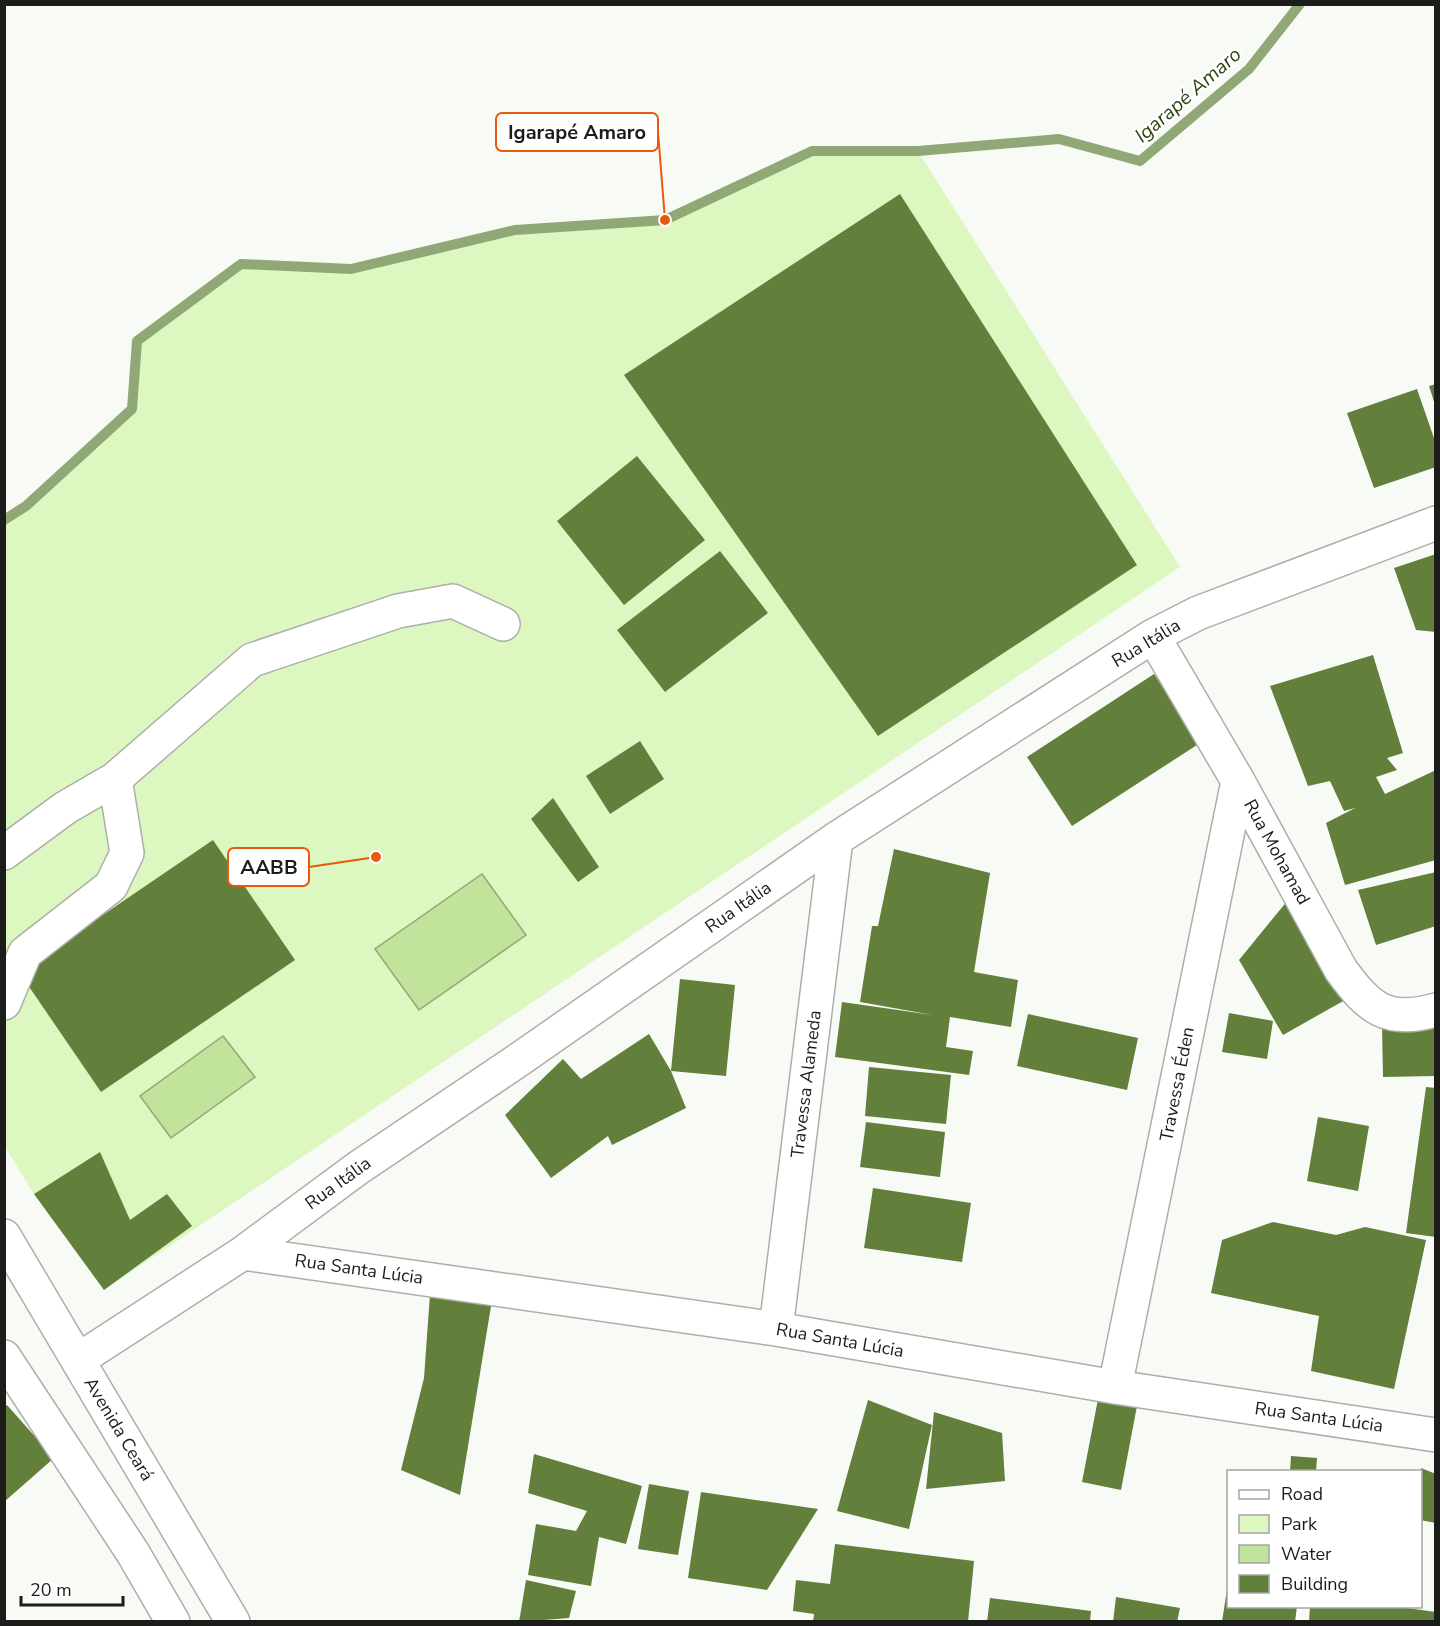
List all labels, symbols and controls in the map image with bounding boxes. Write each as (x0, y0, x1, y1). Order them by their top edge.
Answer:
water label: Igarapé Amaro (1129, 41, 1247, 149)
callout: Igarapé Amaro (496, 113, 658, 151)
text: Igarapé Amaro (508, 119, 646, 146)
street label: Rua Itália (1107, 613, 1185, 673)
street label: Rua Mohamad (1238, 795, 1316, 909)
callout: AABB (228, 848, 309, 886)
text: AABB (240, 854, 298, 881)
street label: Rua Itália (700, 875, 776, 939)
street label: Travessa Alameda (785, 1009, 827, 1159)
street label: Travessa Éden (1154, 1025, 1200, 1143)
street label: Rua Itália (300, 1151, 376, 1215)
street label: Rua Santa Lúcia (293, 1248, 425, 1290)
street label: Rua Santa Lúcia (774, 1317, 906, 1363)
street label: Avenida Ceará (79, 1373, 159, 1485)
street label: Rua Santa Lúcia (1253, 1396, 1385, 1438)
legend (1227, 1470, 1422, 1608)
text: Road (1281, 1482, 1323, 1506)
text: Park (1281, 1512, 1318, 1536)
text: Water (1281, 1542, 1332, 1566)
scale bar (21, 1569, 123, 1607)
text: Building (1281, 1572, 1348, 1596)
text: 20 m (30, 1578, 72, 1602)

